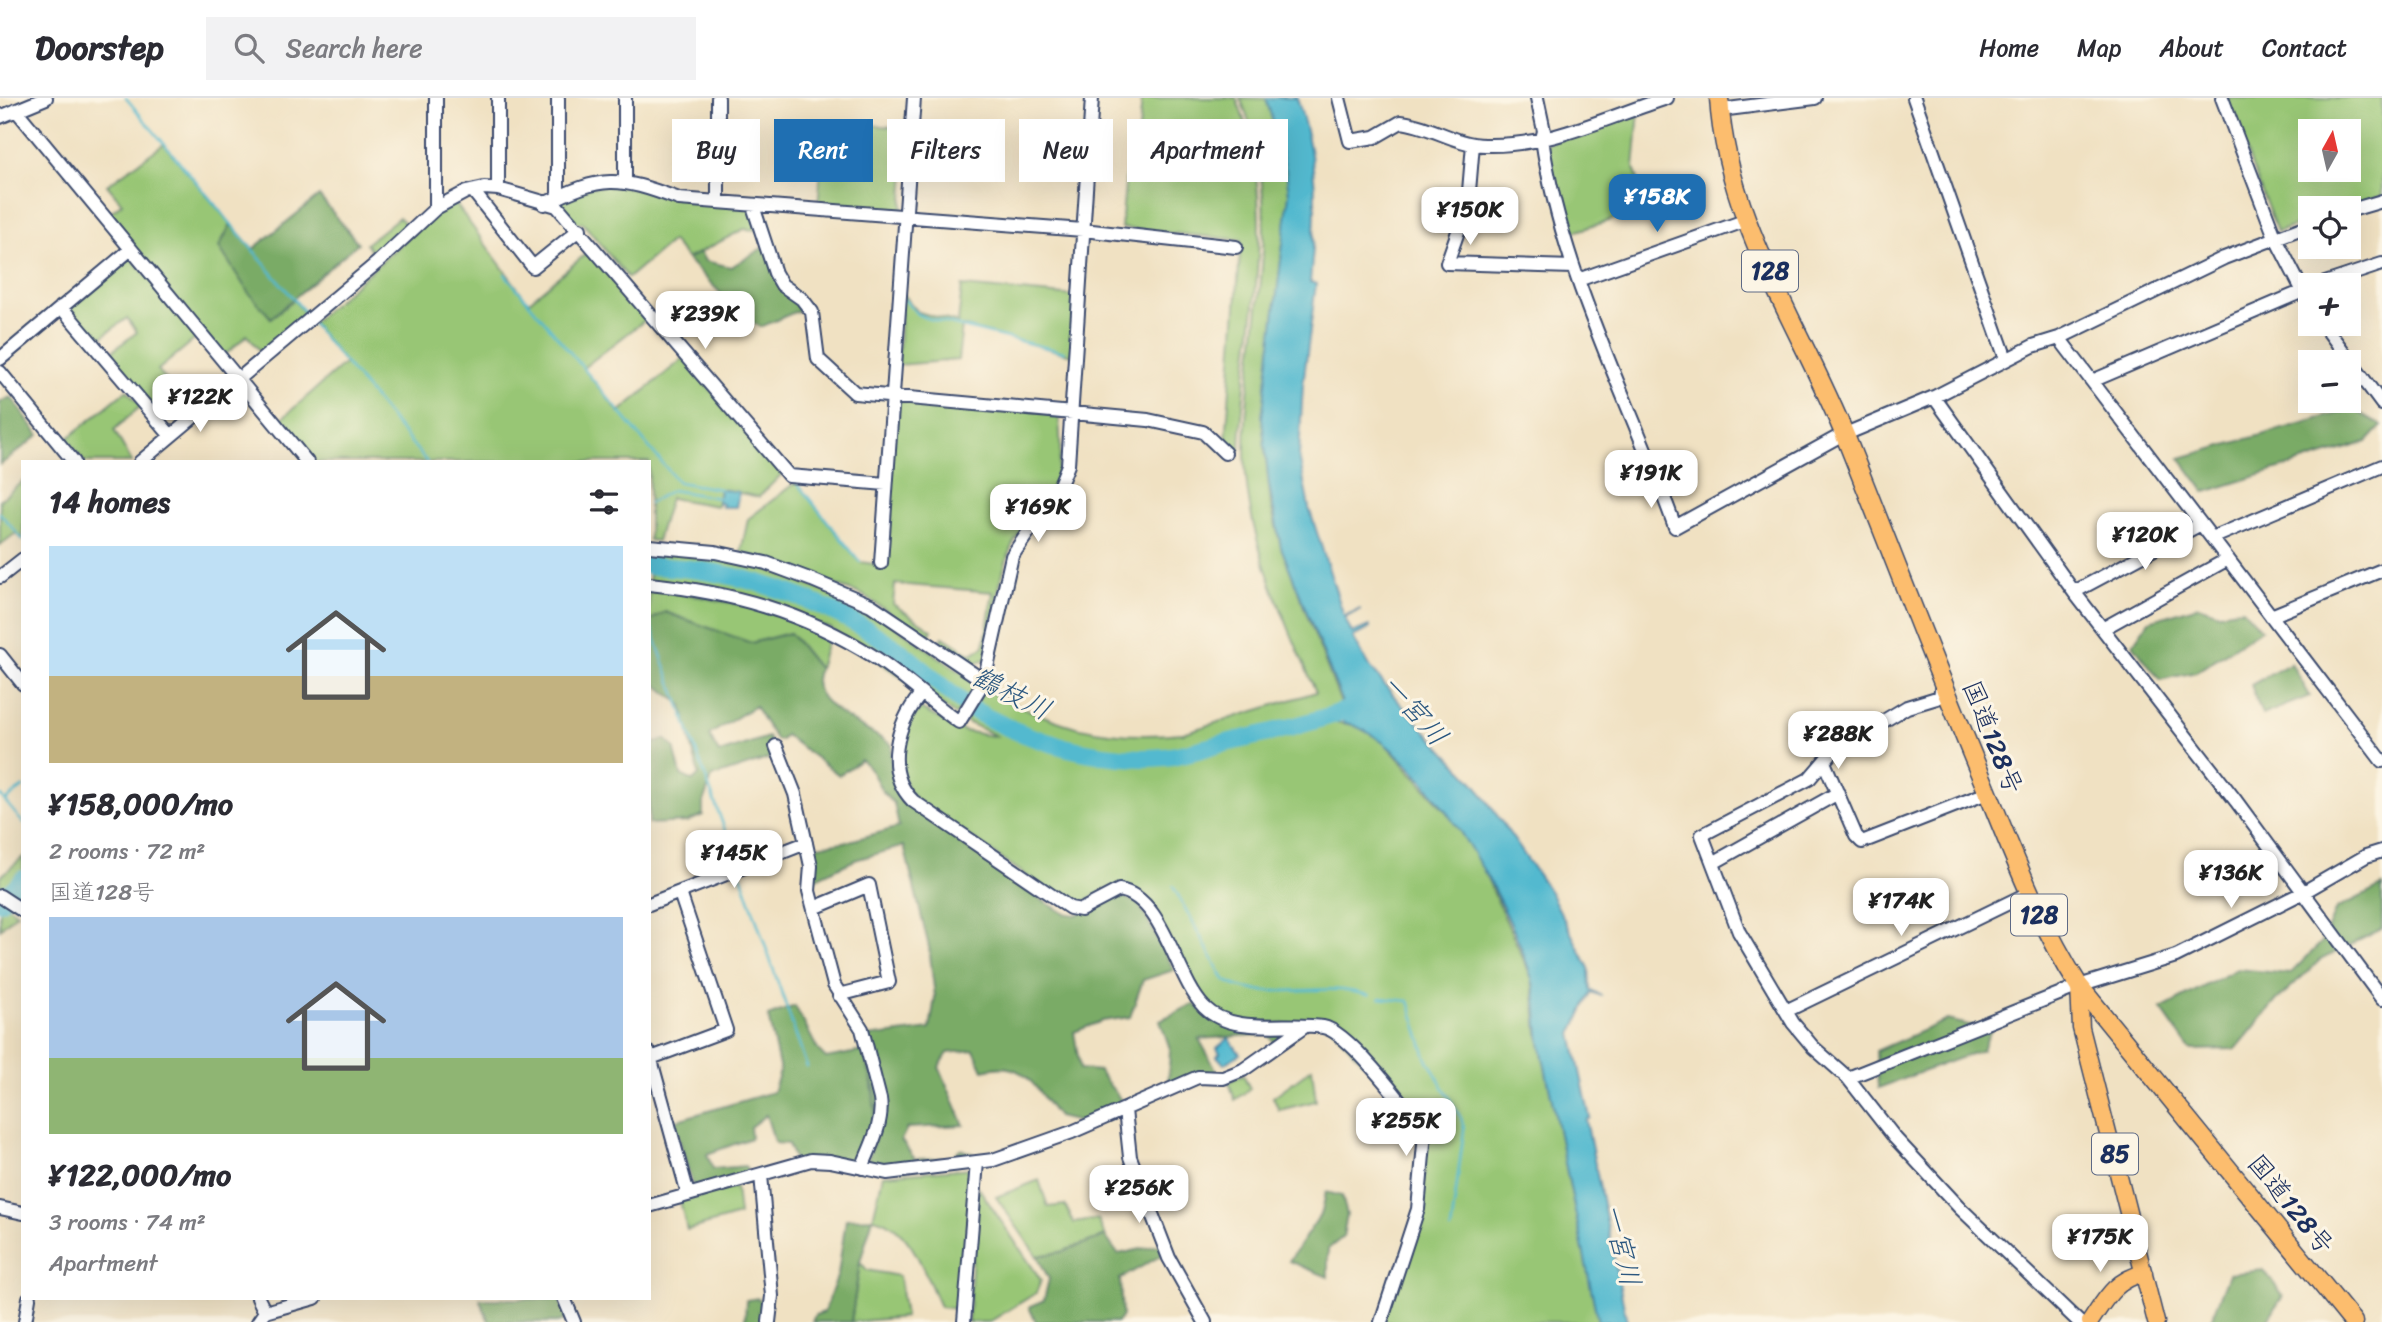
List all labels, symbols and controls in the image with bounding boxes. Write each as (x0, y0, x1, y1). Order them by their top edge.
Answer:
search box (206, 17, 696, 80)
text: Doorstep (35, 19, 164, 77)
text: Search here (286, 25, 423, 71)
text: Home (1979, 27, 2039, 69)
text: Map (2077, 27, 2121, 69)
text: About (2159, 27, 2224, 69)
text: Contact (2262, 27, 2347, 69)
icon: search (230, 29, 268, 67)
chip: Buy (672, 119, 760, 182)
chip: Rent (774, 119, 873, 182)
chip: Filters (887, 119, 1005, 182)
chip: New (1019, 119, 1113, 182)
chip: Apartment (1127, 119, 1288, 182)
north arrow (2298, 119, 2361, 182)
map controls (2298, 119, 2361, 413)
pin: ¥158K (1608, 174, 1706, 234)
text: ¥158K (1625, 176, 1689, 217)
pin: ¥150K (1421, 188, 1519, 247)
text: ¥150K (1437, 189, 1503, 230)
button: locate (2298, 196, 2361, 259)
road number: 128 (1742, 251, 1798, 292)
button: + (2298, 273, 2361, 336)
pin: ¥239K (656, 292, 754, 351)
text: ¥239K (672, 293, 738, 334)
button: − (2298, 350, 2361, 413)
pin: ¥122K (151, 374, 249, 434)
text: ¥122K (168, 376, 232, 417)
pin: ¥191K (1602, 450, 1700, 510)
text: ¥191K (1621, 452, 1681, 493)
text: 14 homes (49, 475, 170, 529)
icon: filters (585, 483, 623, 521)
pin: ¥169K (989, 484, 1087, 544)
text: ¥169K (1006, 486, 1070, 527)
pin: ¥120K (2096, 512, 2194, 572)
text: ¥120K (2113, 514, 2177, 555)
icon: home (273, 592, 399, 718)
water label: 鶴枝川 (963, 652, 1061, 734)
water label: 一宮川 (1369, 662, 1461, 758)
street label: 国道128号 (1949, 673, 2037, 801)
pin: ¥288K (1789, 712, 1887, 771)
text: ¥288K (1804, 713, 1872, 754)
text: ¥158,000/mo (49, 777, 233, 831)
pin: ¥145K (685, 830, 783, 890)
text: 2 rooms · 72 m² (49, 831, 205, 872)
text: ¥145K (701, 832, 767, 873)
pin: ¥136K (2182, 850, 2280, 910)
text: ¥136K (2200, 852, 2262, 893)
text: 国道128号 (49, 872, 155, 913)
pin: ¥174K (1852, 878, 1950, 938)
text: ¥174K (1869, 880, 1933, 921)
road number: 128 (2011, 894, 2067, 936)
icon: home (273, 963, 399, 1089)
pin: ¥255K (1357, 1098, 1455, 1158)
text: ¥255K (1372, 1100, 1440, 1141)
road number: 85 (2092, 1134, 2138, 1174)
street label: 国道128号 (2235, 1143, 2347, 1265)
text: ¥122,000/mo (49, 1148, 231, 1202)
pin: ¥256K (1090, 1166, 1188, 1225)
text: ¥256K (1105, 1167, 1173, 1208)
water label: 一宮川 (1589, 1199, 1655, 1291)
text: 3 rooms · 74 m² (49, 1202, 206, 1243)
pin: ¥175K (2051, 1214, 2149, 1274)
text: ¥175K (2068, 1216, 2132, 1257)
text: Apartment (49, 1243, 158, 1284)

